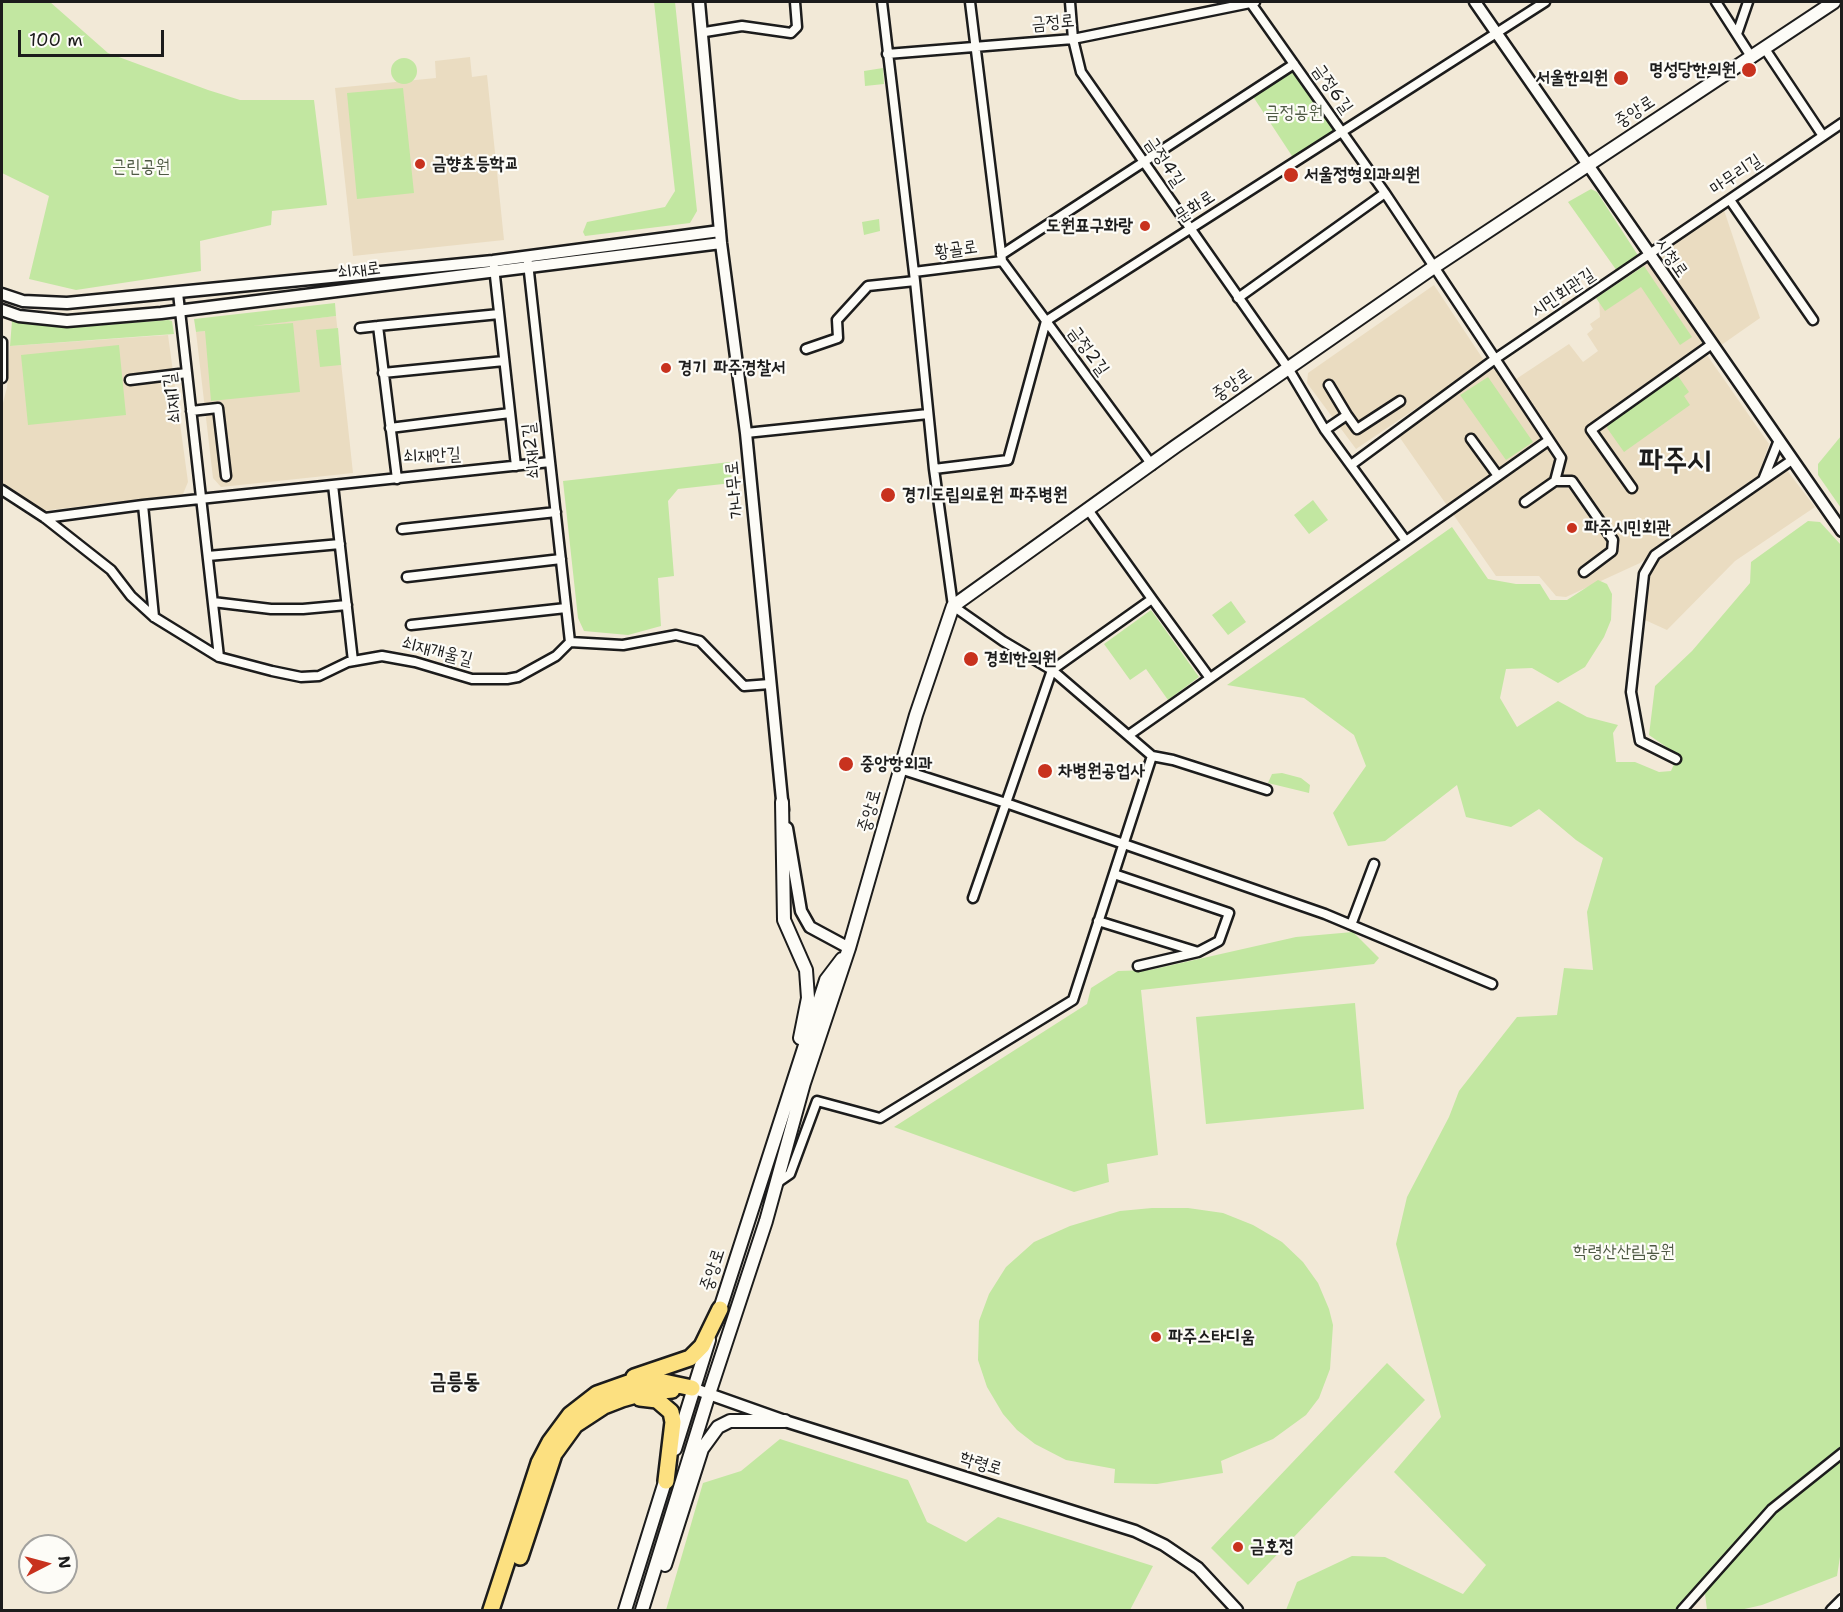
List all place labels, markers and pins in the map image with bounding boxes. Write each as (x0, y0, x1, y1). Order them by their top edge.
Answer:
place label: 명성당한의원 (1649, 59, 1736, 81)
marker: 명성당한의원 (1740, 61, 1758, 79)
place label: 서울한의원 (1536, 67, 1608, 89)
marker: 서울한의원 (1612, 69, 1630, 87)
place label: 금향초등학교 (432, 153, 519, 175)
marker: 금향초등학교 (413, 157, 427, 171)
place label: 서울정형외과의원 (1304, 164, 1420, 186)
marker: 서울정형외과의원 (1282, 166, 1300, 184)
place label: 도원표구화랑 (1046, 215, 1133, 237)
marker: 도원표구화랑 (1138, 219, 1152, 233)
place label: 경기 파주경찰서 (678, 357, 786, 379)
marker: 경기 파주경찰서 (659, 361, 673, 375)
place label: 경기도립의료원 파주병원 (902, 484, 1068, 506)
marker: 경기도립의료원 파주병원 (879, 486, 897, 504)
place label: 파주시민회관 (1584, 517, 1671, 539)
marker: 파주시민회관 (1565, 521, 1579, 535)
place label: 경희한의원 (984, 648, 1056, 670)
marker: 경희한의원 (962, 650, 980, 668)
place label: 중앙항외과 (860, 753, 932, 775)
marker: 중앙항외과 (837, 755, 855, 773)
place label: 차병원공업사 (1058, 760, 1145, 782)
marker: 차병원공업사 (1036, 762, 1054, 780)
place label: 파주스타디움 (1168, 1326, 1255, 1348)
marker: 파주스타디움 (1149, 1330, 1163, 1344)
place label: 금호정 (1250, 1536, 1293, 1558)
marker: 금호정 (1231, 1540, 1245, 1554)

